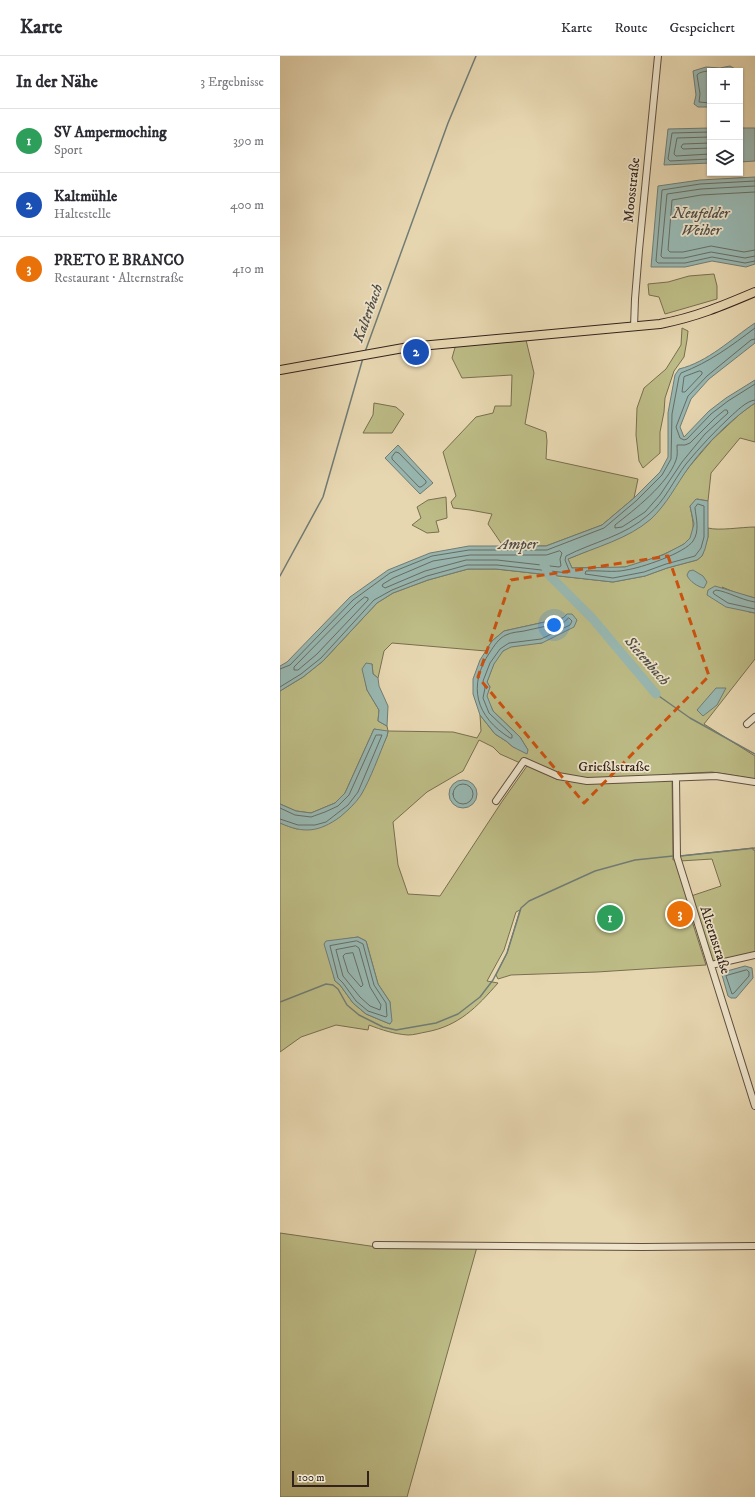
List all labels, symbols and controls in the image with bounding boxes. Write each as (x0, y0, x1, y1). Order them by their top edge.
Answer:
text: Karte (20, 16, 62, 39)
text: Karte (561, 19, 592, 37)
text: Route (614, 19, 647, 37)
text: Gespeichert (669, 19, 735, 37)
map controls (707, 68, 743, 176)
button: + (707, 68, 743, 104)
text: In der Nähe (16, 71, 98, 93)
text: 3 Ergebnisse (200, 74, 264, 90)
button: − (707, 104, 743, 140)
text: SV Ampermoching (54, 123, 167, 142)
text: 1 (27, 133, 31, 149)
text: 390 m (233, 133, 264, 149)
button: layers (707, 140, 743, 176)
text: Sport (54, 142, 83, 158)
street label: Moosstraße (620, 156, 644, 223)
text: Kaltmühle (54, 187, 117, 206)
text: 2 (26, 197, 32, 213)
text: 400 m (230, 197, 264, 213)
water label: Neufelder Weiher (672, 204, 731, 240)
text: Haltestelle (54, 206, 111, 222)
text: PRETO E BRANCO (54, 251, 184, 270)
text: 3 (27, 261, 31, 277)
text: 410 m (232, 261, 264, 277)
text: Restaurant · Alternstraße (54, 270, 184, 286)
water label: Kalterbach (348, 281, 387, 346)
pin: 2 (403, 337, 429, 367)
water label: Amper (497, 535, 539, 554)
your location (544, 615, 564, 635)
water label: Sietenbach (620, 632, 674, 690)
street label: Grießlstraße (578, 758, 650, 776)
pin: 3 (667, 899, 693, 929)
pin: 1 (597, 903, 623, 933)
street label: Alternstraße (696, 904, 735, 976)
scale bar (292, 1469, 369, 1488)
text: 100 m (298, 1471, 324, 1485)

